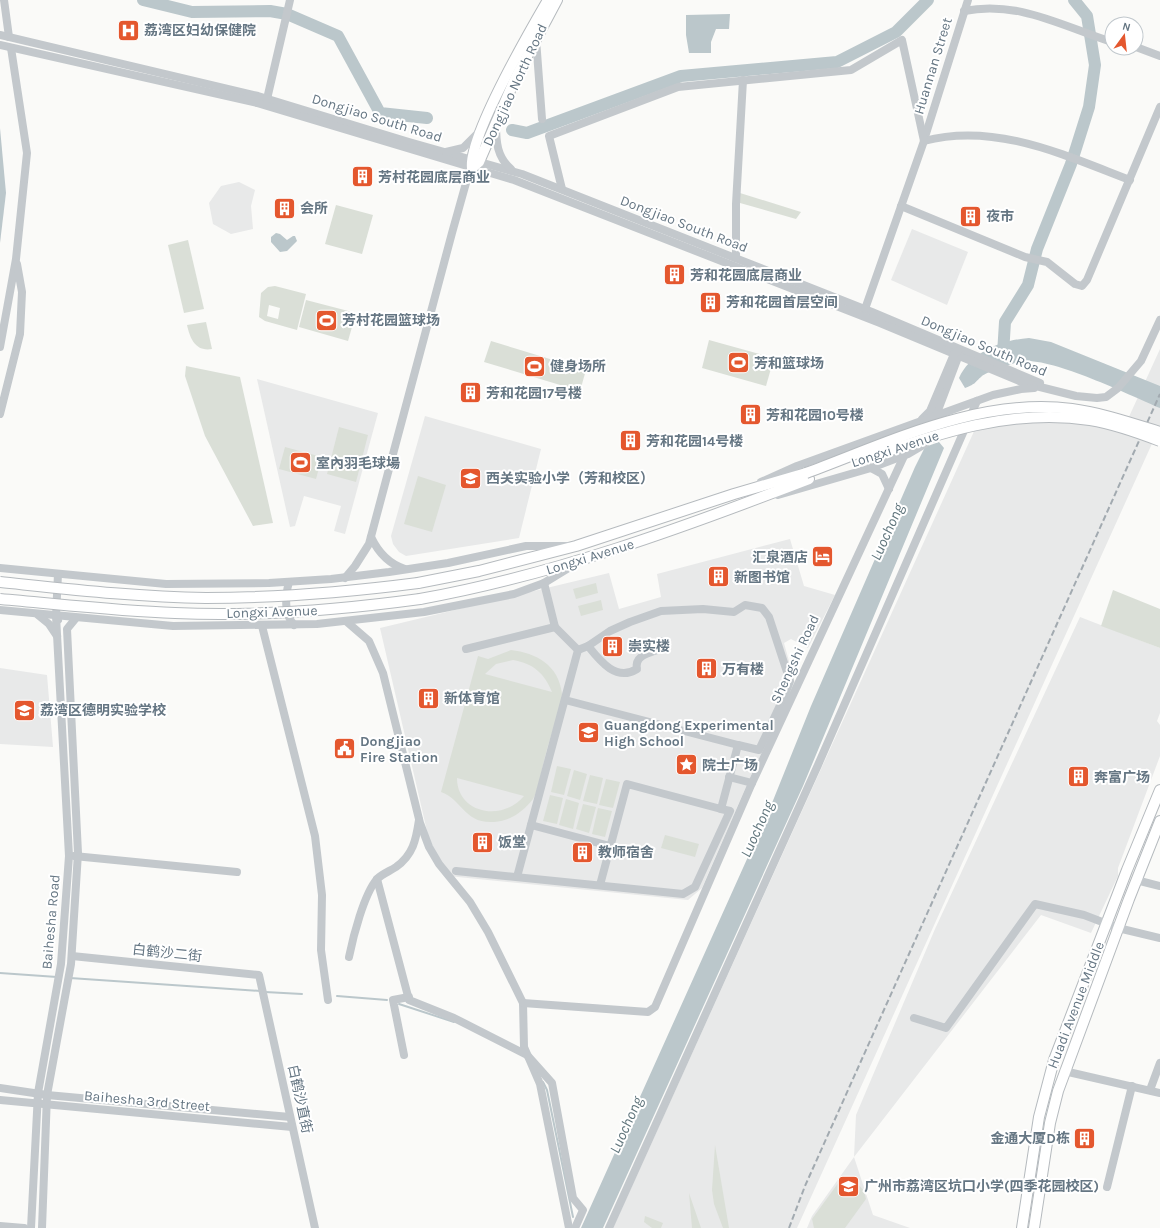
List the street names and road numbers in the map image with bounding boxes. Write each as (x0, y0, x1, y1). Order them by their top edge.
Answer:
street label: Huannan Street (910, 16, 956, 116)
street label: Dongjiao North Road (479, 21, 551, 149)
street label: Dongjiao South Road (310, 90, 444, 146)
street label: Dongjiao South Road (618, 192, 750, 256)
street label: Dongjiao South Road (918, 312, 1050, 380)
street label: Longxi Avenue (849, 427, 941, 471)
street label: Longxi Avenue (544, 536, 636, 578)
street label: Longxi Avenue (226, 602, 318, 622)
street label: Shengshi Road (767, 612, 823, 706)
street label: Baihesha Road (38, 874, 64, 970)
street label: Huadi Avenue Middle (1044, 939, 1108, 1071)
street label: 白鹤沙二街 (131, 941, 203, 965)
street label: 白鹤沙直街 (284, 1063, 316, 1135)
street label: Baihesha 3rd Street (83, 1087, 211, 1115)

